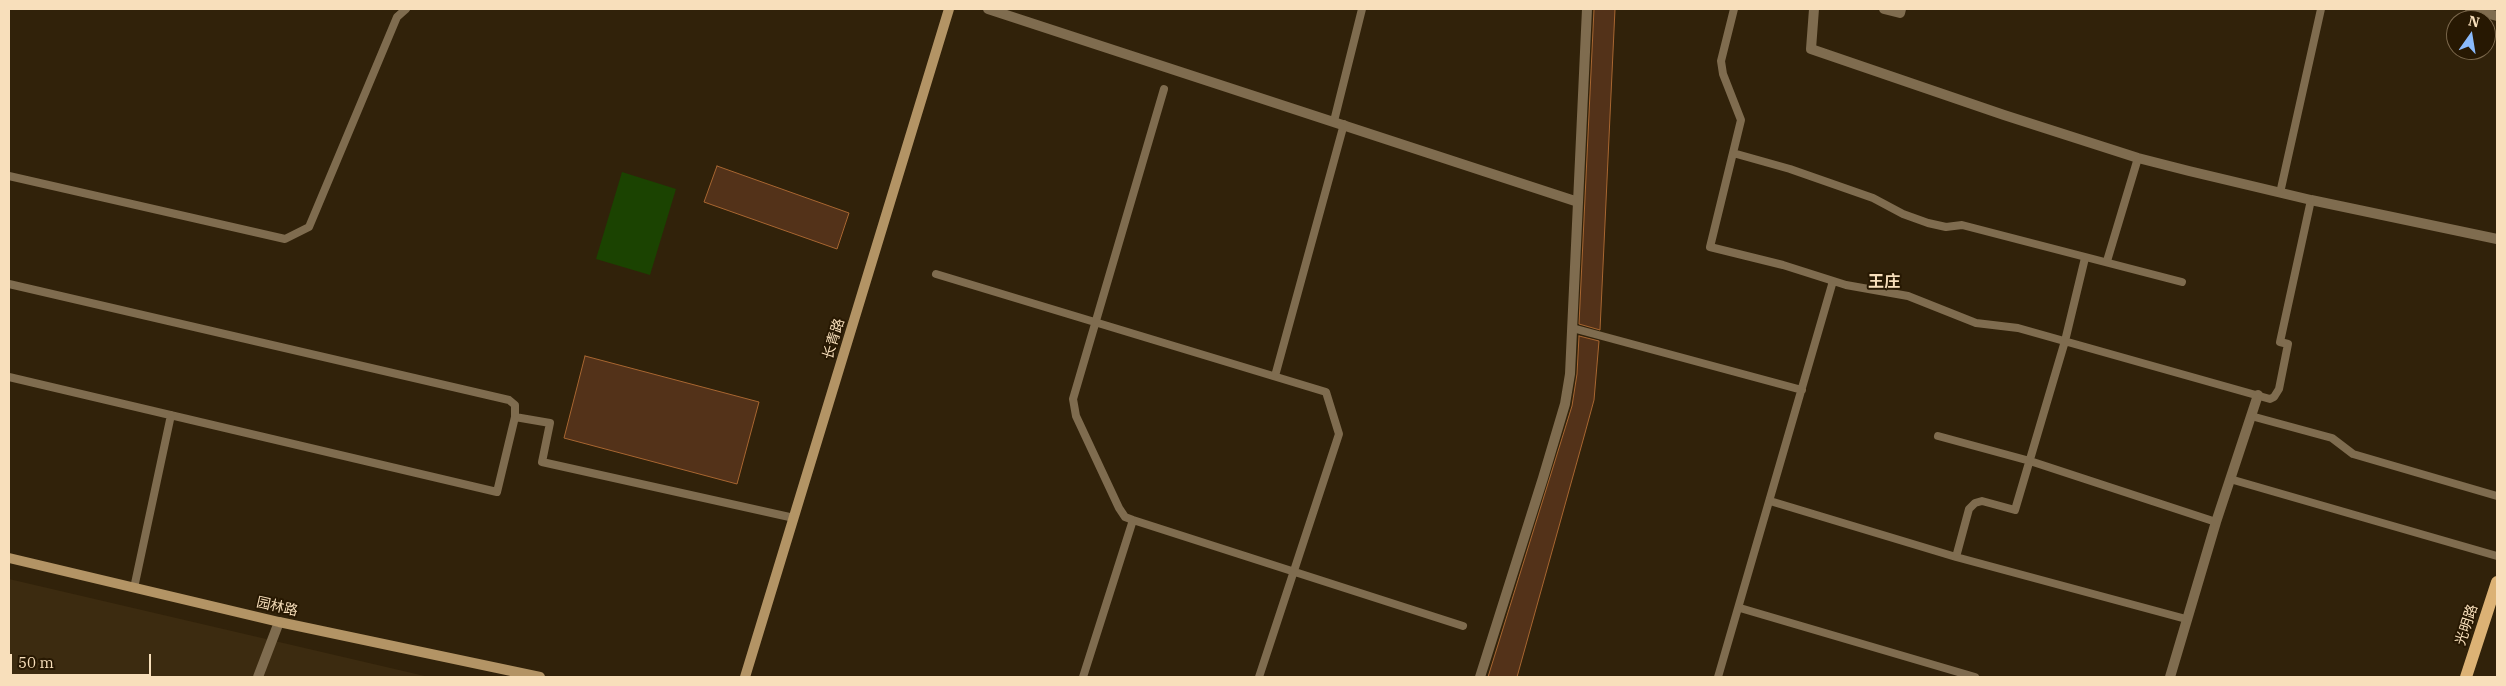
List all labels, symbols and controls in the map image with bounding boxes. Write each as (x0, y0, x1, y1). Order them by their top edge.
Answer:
north arrow (2446, 10, 2496, 60)
text: N (2467, 11, 2482, 31)
district label: 王庄 (1868, 272, 1900, 292)
street label: 长青路 (820, 316, 848, 362)
street label: 园林路 (255, 594, 299, 620)
street label: 光明路 (2453, 602, 2481, 648)
scale bar (12, 644, 154, 676)
text: 50 m (18, 653, 54, 672)

